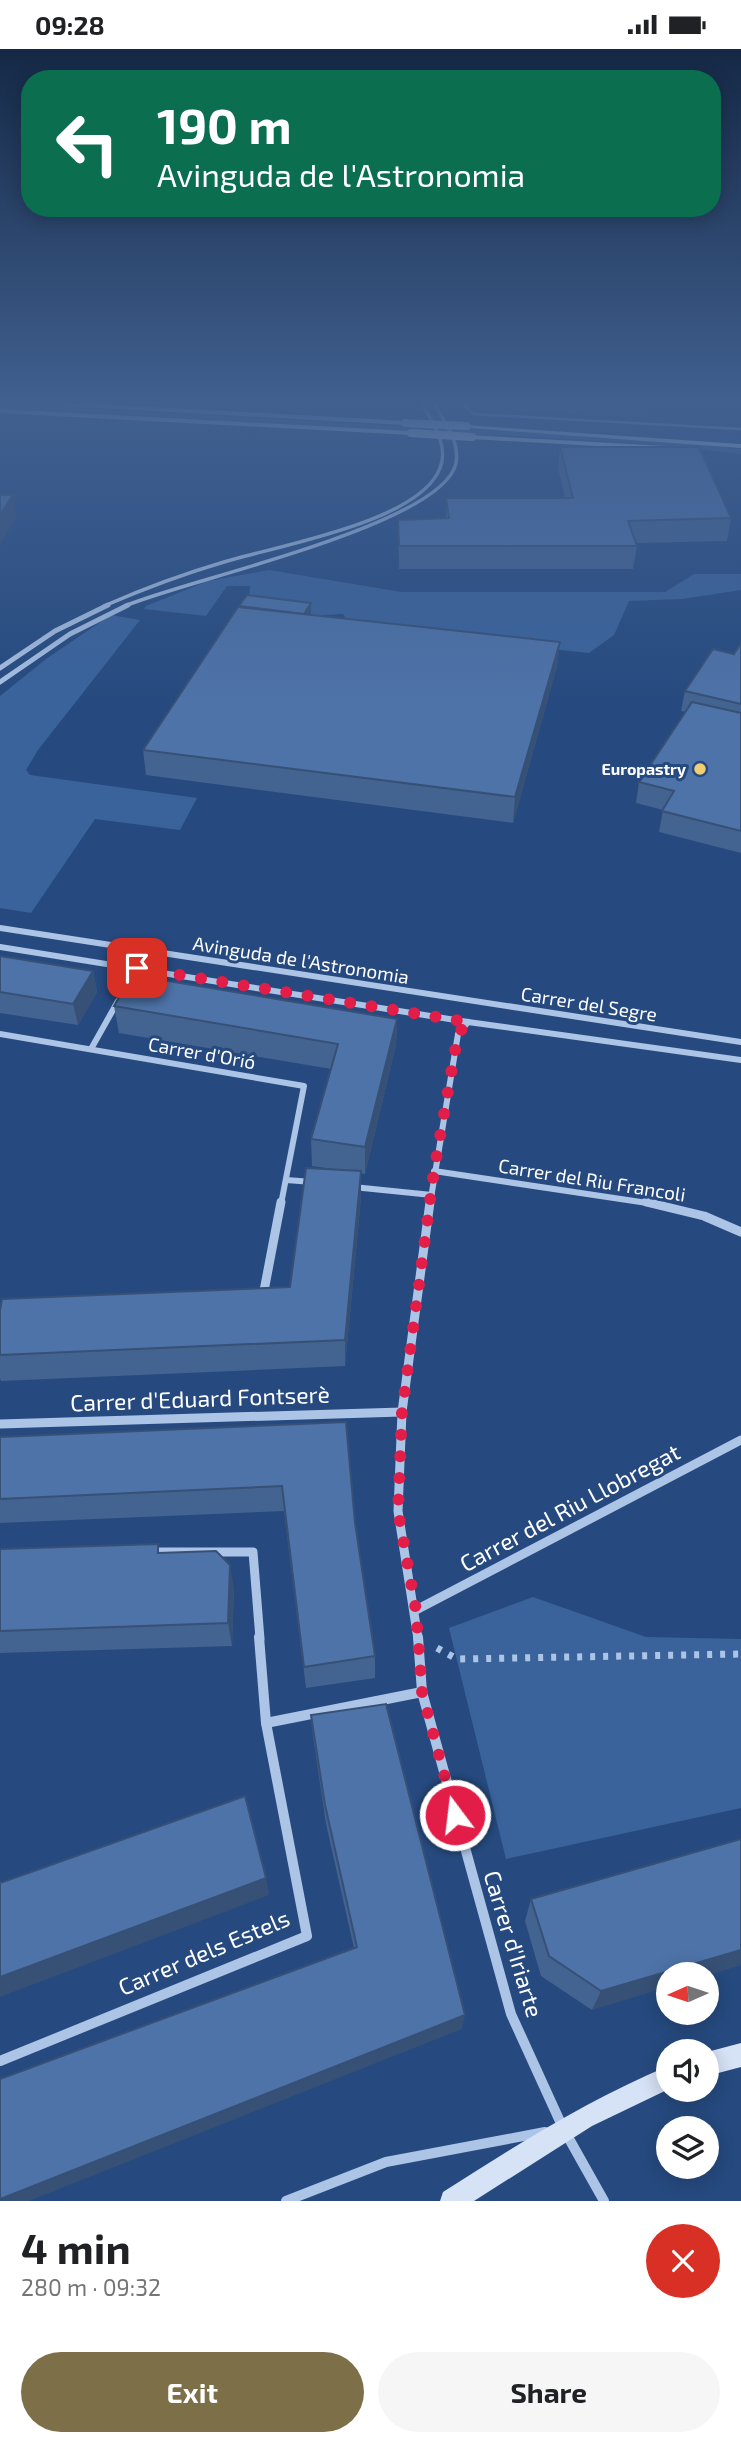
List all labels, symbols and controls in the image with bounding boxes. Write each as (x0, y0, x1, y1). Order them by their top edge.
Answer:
text: 09:28 (35, 9, 105, 40)
text: 190 m (157, 95, 292, 154)
icon: left (42, 98, 133, 189)
text: Avinguda de l'Astronomia (157, 155, 525, 193)
place label: Europastry (601, 759, 686, 779)
marker: Europastry (692, 761, 708, 777)
street label: Avinguda de l'Astronomia (191, 931, 411, 988)
pin (107, 938, 167, 998)
icon: arrive (118, 949, 156, 987)
street label: Carrer del Segre (519, 981, 659, 1026)
street label: Carrer d'Orió (147, 1032, 258, 1073)
street label: Carrer del Riu Francoli (497, 1153, 687, 1206)
street label: Carrer d'Eduard Fontserè (70, 1379, 330, 1417)
street label: Carrer del Riu Llobregat (455, 1437, 685, 1577)
position arrow (418, 1778, 492, 1852)
street label: Carrer d'Iriarte (478, 1867, 550, 2020)
street label: Carrer dels Estels (114, 1903, 294, 2001)
north arrow (656, 1962, 719, 2025)
map controls (656, 1962, 719, 2179)
button: sound (656, 2039, 719, 2102)
button: layers (656, 2116, 719, 2179)
text: 4 min (21, 2222, 131, 2272)
button: close (646, 2224, 720, 2298)
text: 280 m · 09:32 (21, 2273, 161, 2301)
button: Exit (21, 2352, 364, 2432)
button: Share (378, 2352, 720, 2432)

